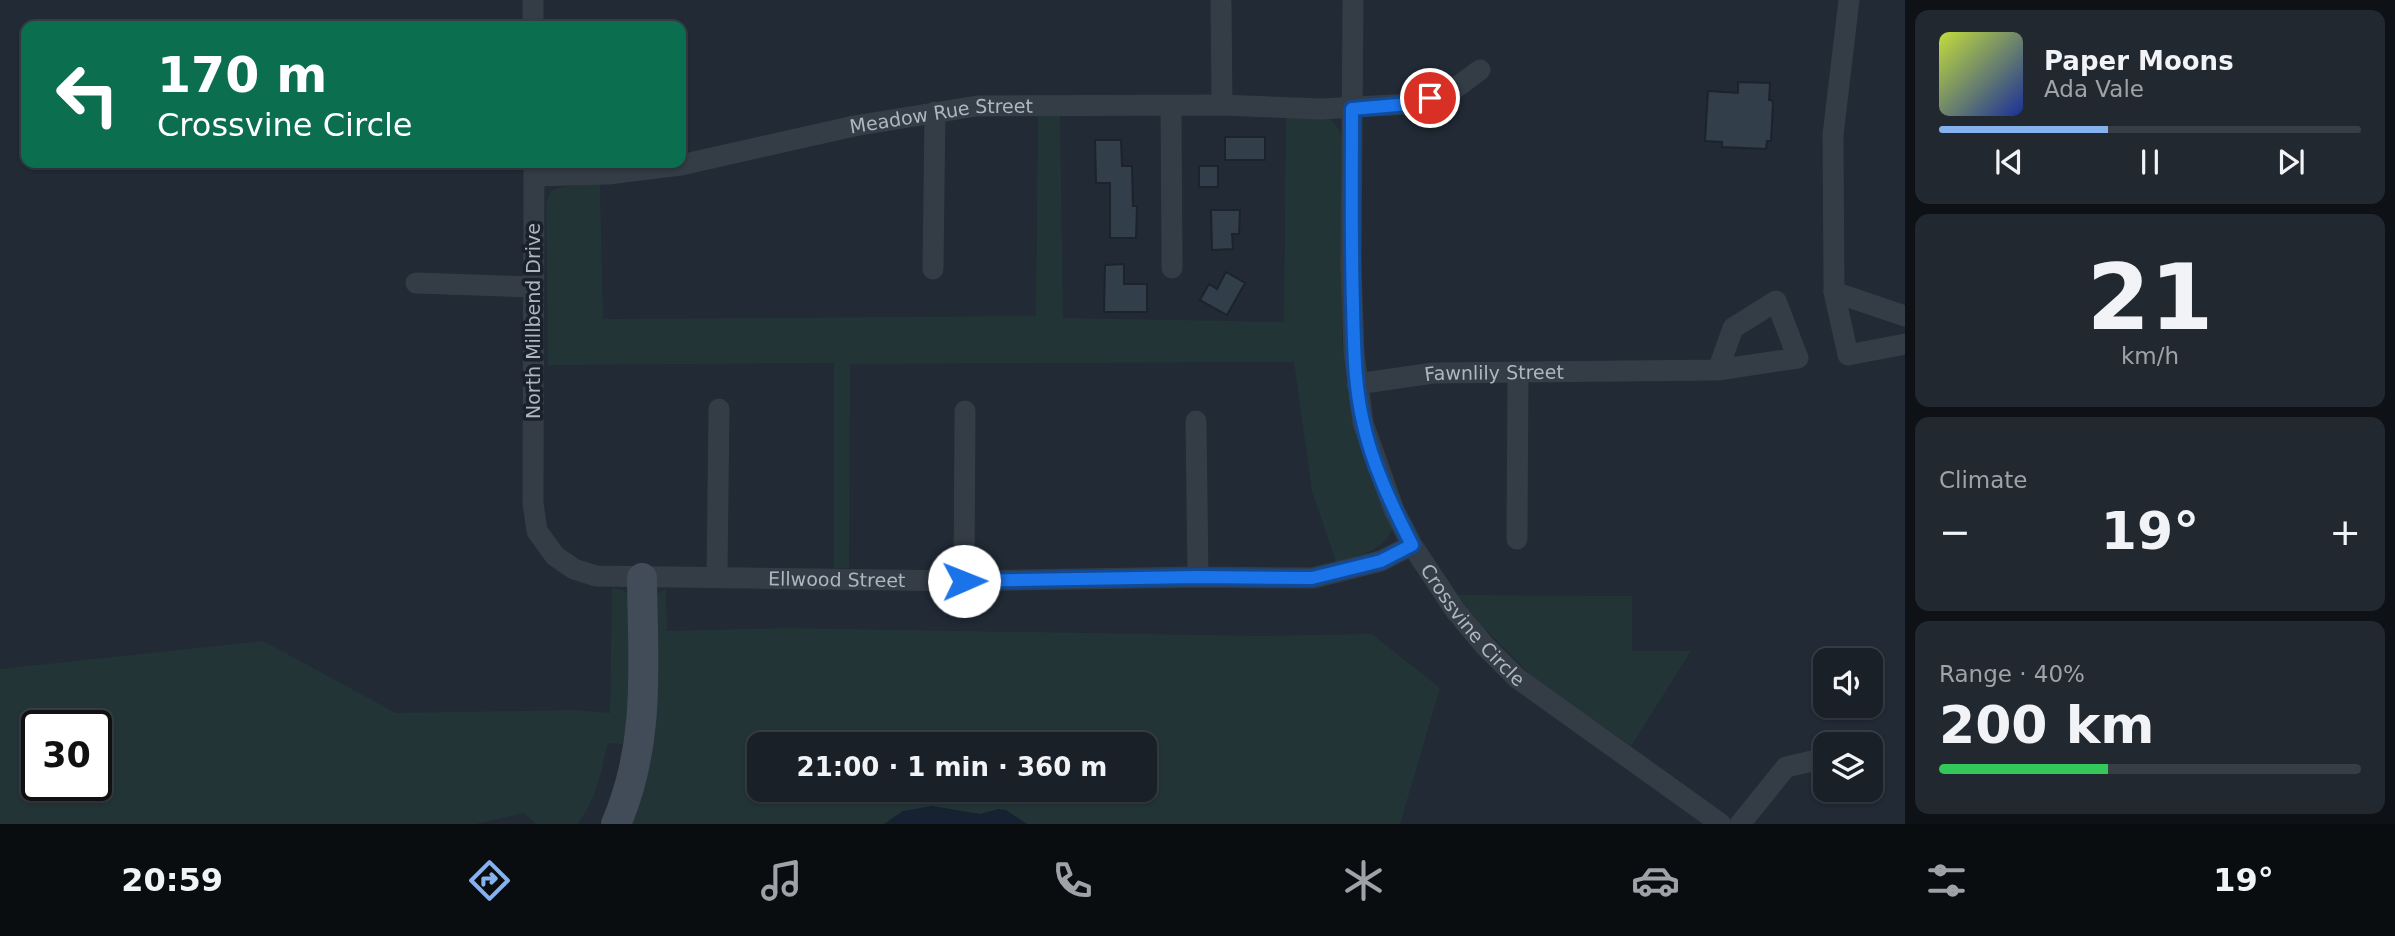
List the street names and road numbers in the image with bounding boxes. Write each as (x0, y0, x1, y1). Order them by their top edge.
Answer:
street label: Meadow Rue Street (848, 95, 1033, 138)
street label: North Millbend Drive (522, 223, 544, 419)
street label: Fawnlily Street (1423, 361, 1564, 385)
street label: Crossvine Circle (1416, 560, 1529, 691)
street label: Ellwood Street (768, 567, 906, 591)

